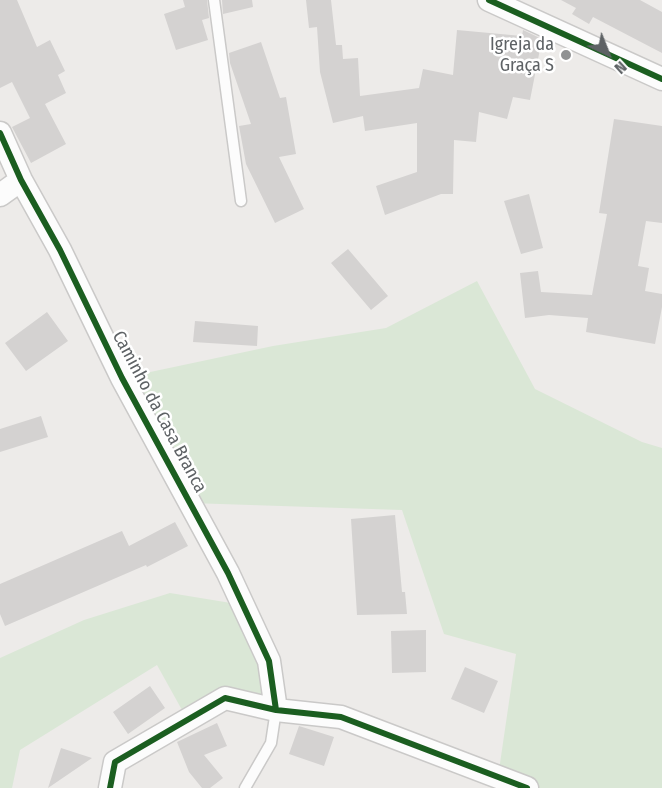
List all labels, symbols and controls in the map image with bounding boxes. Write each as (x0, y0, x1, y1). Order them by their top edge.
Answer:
north arrow (578, 24, 638, 84)
place label: Igreja da Graça S (490, 34, 554, 76)
marker: Igreja da Graça S (559, 48, 573, 62)
text: N (611, 57, 631, 78)
street label: Caminho da Casa Branca (107, 327, 211, 497)

